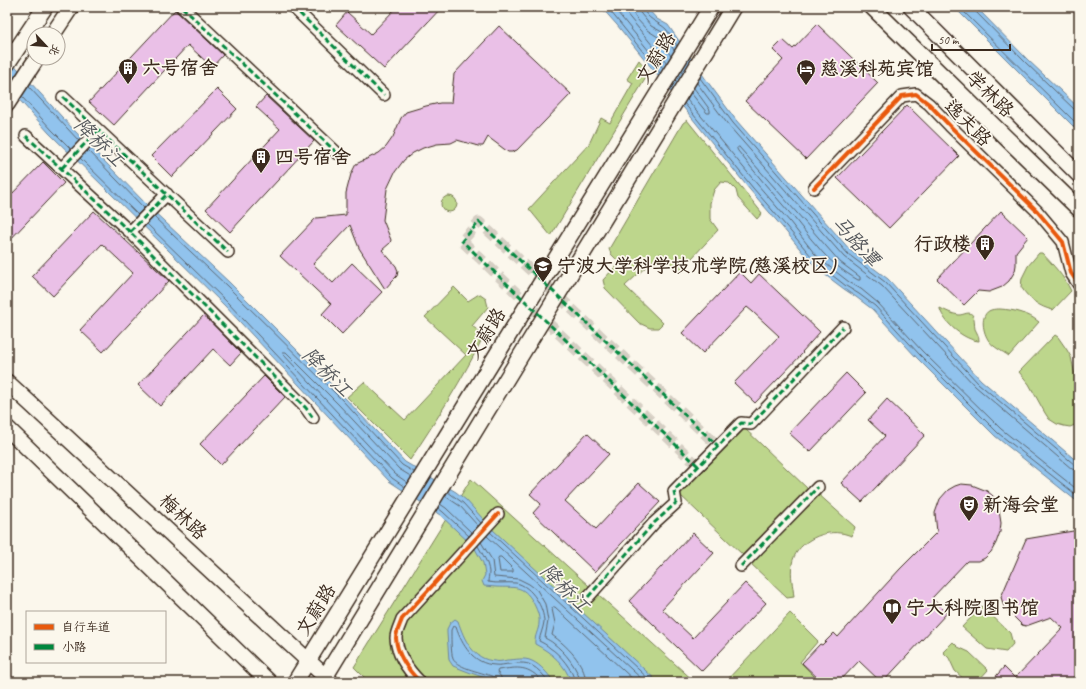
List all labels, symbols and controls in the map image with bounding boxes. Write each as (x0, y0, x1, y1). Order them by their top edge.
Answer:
north arrow (26, 26, 66, 66)
scale bar (932, 26, 1010, 52)
street label: 文蔚路 (631, 27, 681, 89)
text: 50 m (938, 32, 960, 48)
text: 北 (46, 42, 64, 58)
place label: 六号宿舍 (142, 56, 218, 80)
building icon: 六号宿舍 (117, 57, 139, 85)
place label: 慈溪科苑宾馆 (820, 57, 934, 81)
hotel icon: 慈溪科苑宾馆 (795, 58, 817, 86)
street label: 学林路 (961, 66, 1019, 122)
street label: 逸夫路 (939, 94, 997, 152)
water label: 降桥江 (69, 112, 130, 173)
place label: 四号宿舍 (275, 145, 351, 169)
building icon: 四号宿舍 (250, 146, 272, 174)
water label: 马路潭 (827, 210, 887, 273)
place label: 行政楼 (914, 232, 971, 256)
building icon: 行政楼 (974, 233, 996, 261)
place label: 宁波大学科学技术学院(慈溪校区) (557, 254, 837, 278)
school or university icon: 宁波大学科学技术学院(慈溪校区) (532, 255, 554, 283)
street label: 文蔚路 (461, 303, 511, 365)
water label: 降桥江 (297, 342, 358, 403)
street label: 梅林路 (154, 489, 212, 545)
place label: 新海会堂 (983, 493, 1059, 517)
theatre icon: 新海会堂 (958, 494, 980, 522)
water label: 降桥江 (535, 558, 596, 619)
street label: 文蔚路 (291, 579, 341, 641)
place label: 宁大科院图书馆 (906, 596, 1039, 620)
library icon: 宁大科院图书馆 (881, 597, 903, 625)
legend (26, 611, 166, 663)
text: 自行车道 (62, 619, 110, 635)
text: 小路 (62, 639, 86, 655)

